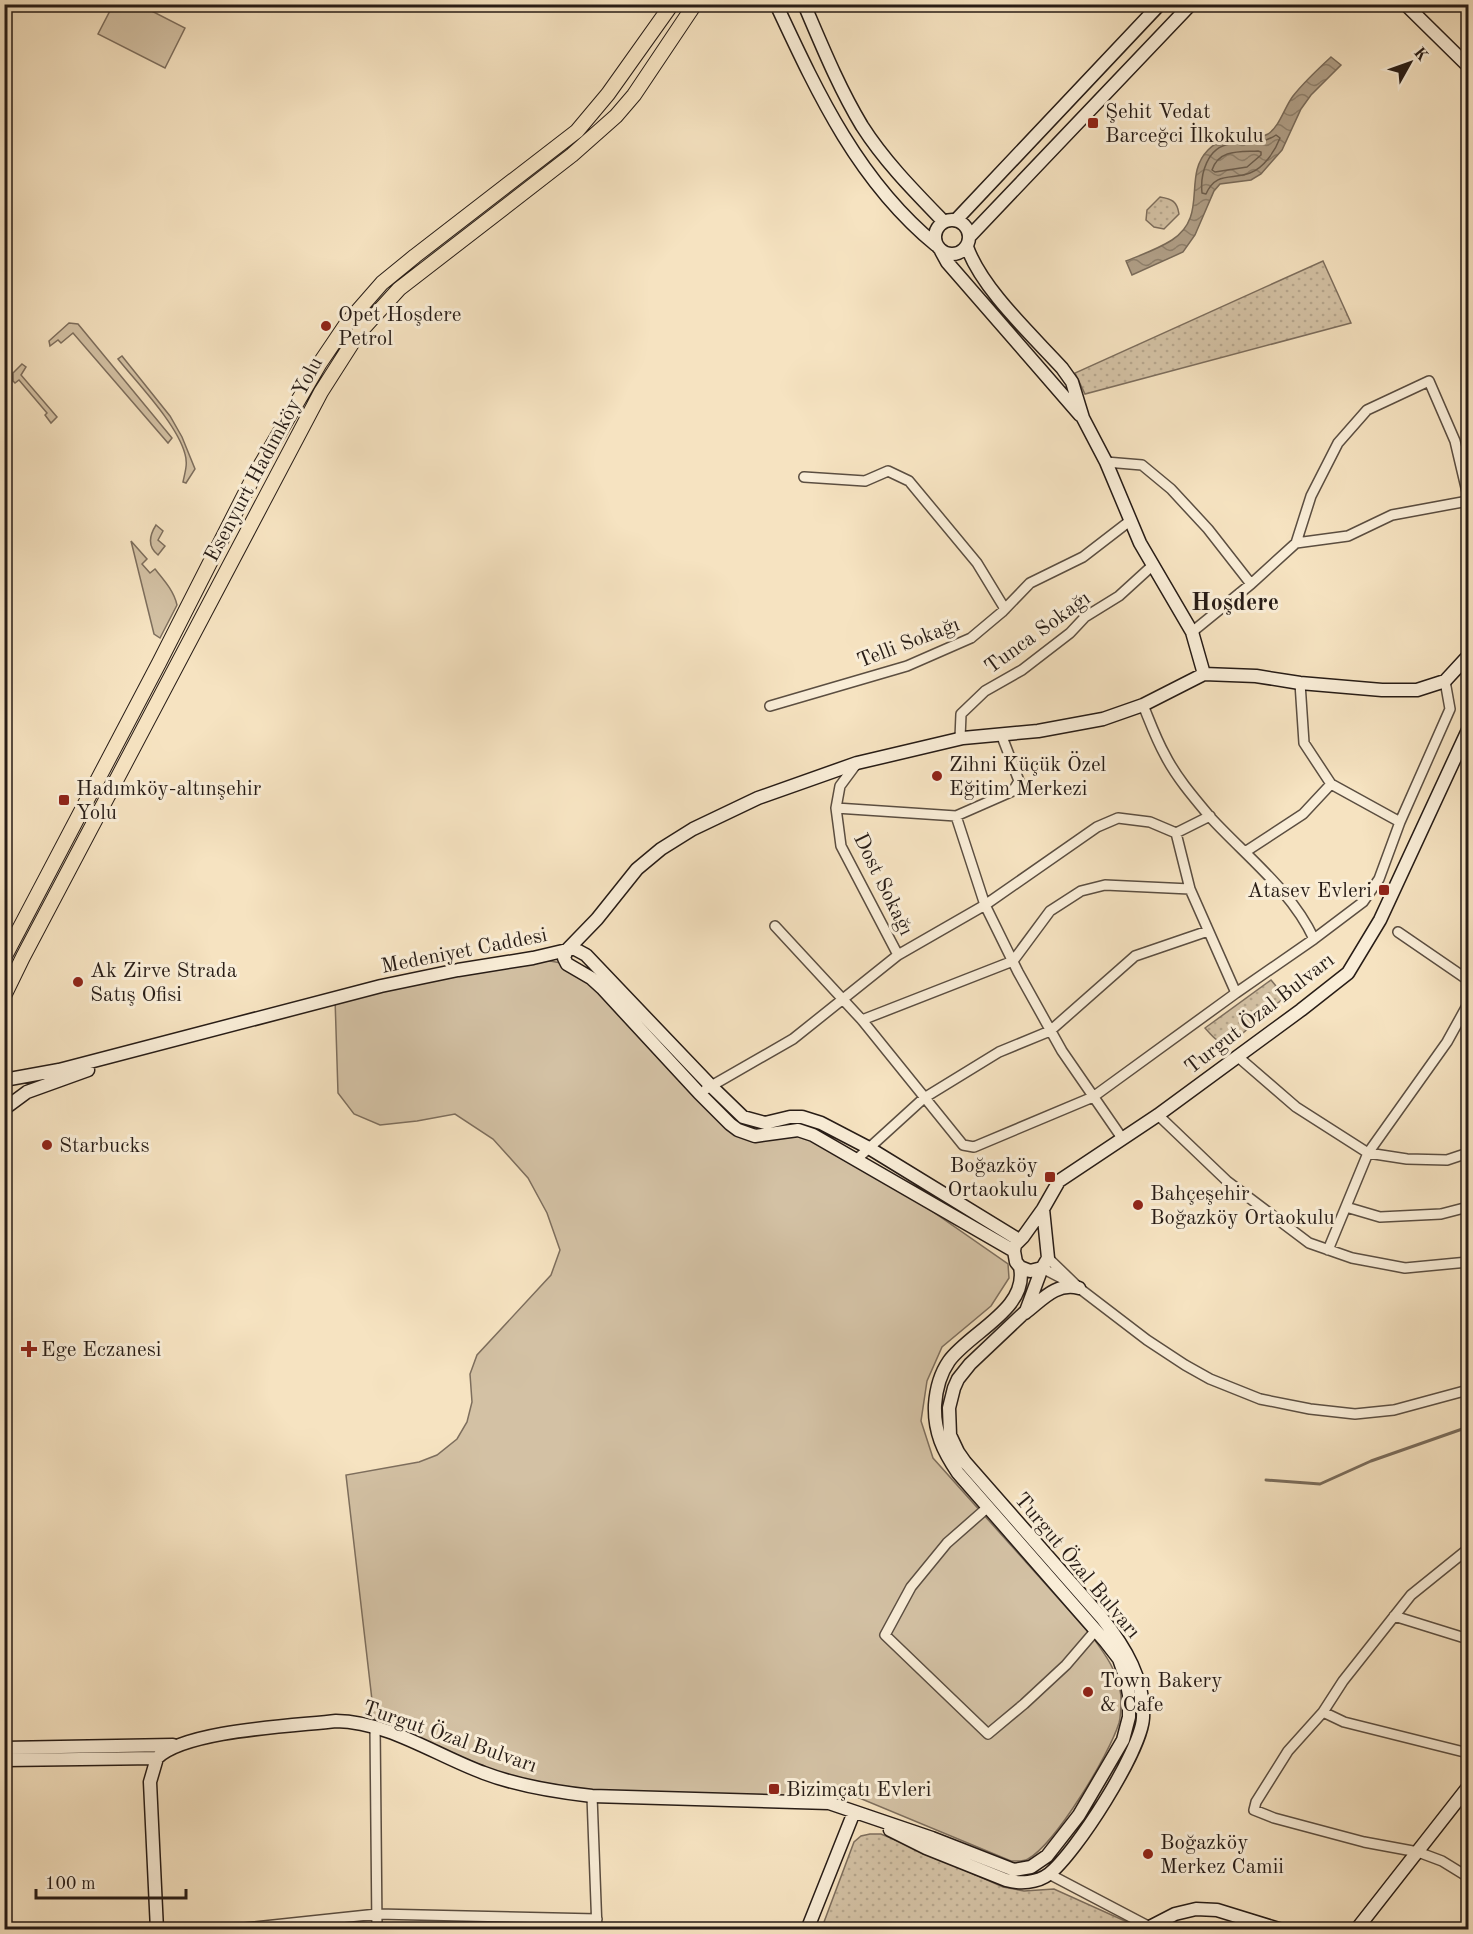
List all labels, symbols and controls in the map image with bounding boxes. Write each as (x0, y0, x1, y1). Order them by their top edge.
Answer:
north arrow (1380, 33, 1440, 93)
text: K (1410, 45, 1430, 65)
place label: Şehit Vedat Barceğci İlkokulu (1105, 102, 1264, 147)
marker: Şehit Vedat Barceğci İlkokulu (1086, 116, 1100, 130)
place label: Opet Hoşdere Petrol (338, 305, 461, 350)
marker: Opet Hoşdere Petrol (319, 319, 333, 333)
street label: Esenyurt Hadımköy Yolu (201, 354, 327, 565)
street label: Tunca Sokağı (981, 588, 1094, 678)
district label: Hoşdere (1191, 592, 1279, 616)
street label: Telli Sokağı (854, 614, 963, 673)
place label: Zihni Küçük Özel Eğitim Merkezi (949, 751, 1107, 800)
marker: Zihni Küçük Özel Eğitim Merkezi (930, 769, 944, 783)
place label: Hadımköy-altınşehir Yolu (76, 779, 262, 824)
marker: Hadımköy-altınşehir Yolu (57, 793, 71, 807)
street label: Dost Sokağı (849, 830, 916, 939)
place label: Atasev Evleri (1247, 881, 1372, 902)
marker: Atasev Evleri (1377, 883, 1391, 897)
street label: Medeniyet Caddesi (379, 925, 549, 978)
street label: Turgut Özal Bulvarı (1179, 946, 1338, 1079)
place label: Ak Zirve Strada Satış Ofisi (90, 961, 237, 1006)
marker: Ak Zirve Strada Satış Ofisi (71, 975, 85, 989)
place label: Starbucks (59, 1136, 150, 1157)
marker: Starbucks (40, 1138, 54, 1152)
place label: Boğazköy Ortaokulu (948, 1156, 1038, 1201)
marker: Boğazköy Ortaokulu (1043, 1170, 1057, 1184)
place label: Bahçeşehir Boğazköy Ortaokulu (1150, 1184, 1335, 1229)
marker: Bahçeşehir Boğazköy Ortaokulu (1131, 1198, 1145, 1212)
place label: Ege Eczanesi (41, 1340, 161, 1361)
marker: Ege Eczanesi (22, 1342, 36, 1356)
street label: Turgut Özal Bulvarı (1010, 1487, 1147, 1643)
place label: Town Bakery & Cafe (1100, 1671, 1222, 1716)
marker: Town Bakery & Cafe (1081, 1685, 1095, 1699)
street label: Turgut Özal Bulvarı (360, 1694, 541, 1777)
place label: Bizimçatı Evleri (786, 1780, 931, 1801)
marker: Bizimçatı Evleri (767, 1782, 781, 1796)
place label: Boğazköy Merkez Camii (1160, 1833, 1284, 1878)
marker: Boğazköy Merkez Camii (1141, 1847, 1155, 1861)
scale bar (36, 1862, 186, 1900)
text: 100 m (45, 1875, 96, 1893)

